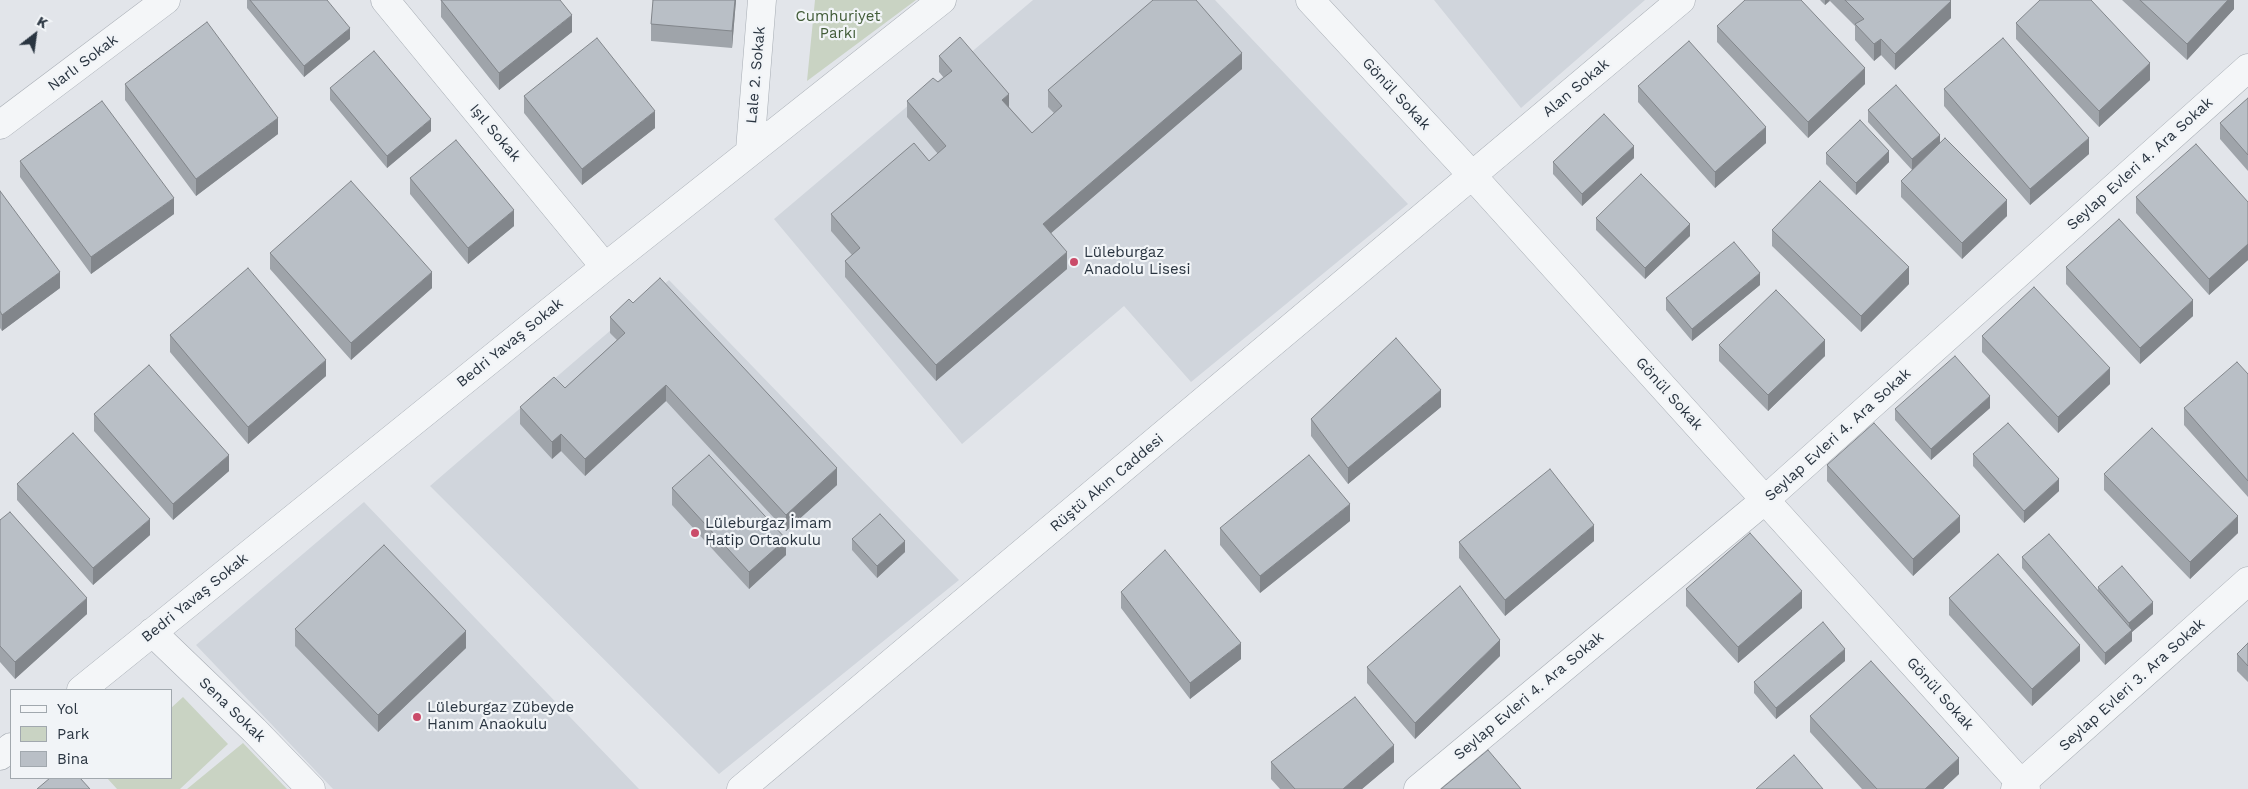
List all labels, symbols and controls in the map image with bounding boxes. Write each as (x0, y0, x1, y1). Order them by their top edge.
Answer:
park label: Cumhuriyet Parkı (796, 8, 880, 43)
north arrow (10, 10, 60, 60)
text: K (34, 13, 51, 31)
street label: Lale 2. Sokak (743, 26, 769, 124)
street label: Narlı Sokak (44, 31, 122, 95)
street label: Gönül Sokak (1358, 54, 1434, 134)
street label: Alan Sokak (1539, 55, 1613, 121)
street label: Seylap Evleri 4. Ara Sokak (2063, 94, 2217, 234)
street label: Işıl Sokak (466, 100, 524, 166)
place label: Lüleburgaz Anadolu Lisesi (1084, 244, 1190, 279)
marker: Lüleburgaz Anadolu Lisesi (1068, 256, 1080, 268)
street label: Bedri Yavaş Sokak (453, 295, 567, 391)
street label: Gönül Sokak (1632, 354, 1706, 434)
street label: Seylap Evleri 4. Ara Sokak (1761, 365, 1915, 505)
street label: Rüştü Akın Caddesi (1047, 430, 1167, 536)
place label: Lüleburgaz İmam Hatip Ortaokulu (705, 515, 832, 550)
marker: Lüleburgaz İmam Hatip Ortaokulu (689, 527, 701, 539)
street label: Bedri Yavaş Sokak (138, 550, 252, 646)
street label: Seylap Evleri 3. Ara Sokak (2055, 615, 2209, 755)
street label: Seylap Evleri 4. Ara Sokak (1450, 628, 1608, 764)
street label: Gönül Sokak (1903, 654, 1977, 734)
street label: Sena Sokak (195, 674, 269, 746)
legend (10, 689, 172, 779)
place label: Lüleburgaz Zübeyde Hanım Anaokulu (427, 699, 574, 734)
text: Yol (57, 700, 78, 718)
marker: Lüleburgaz Zübeyde Hanım Anaokulu (411, 711, 423, 723)
text: Park (57, 725, 89, 743)
text: Bina (57, 750, 89, 768)

